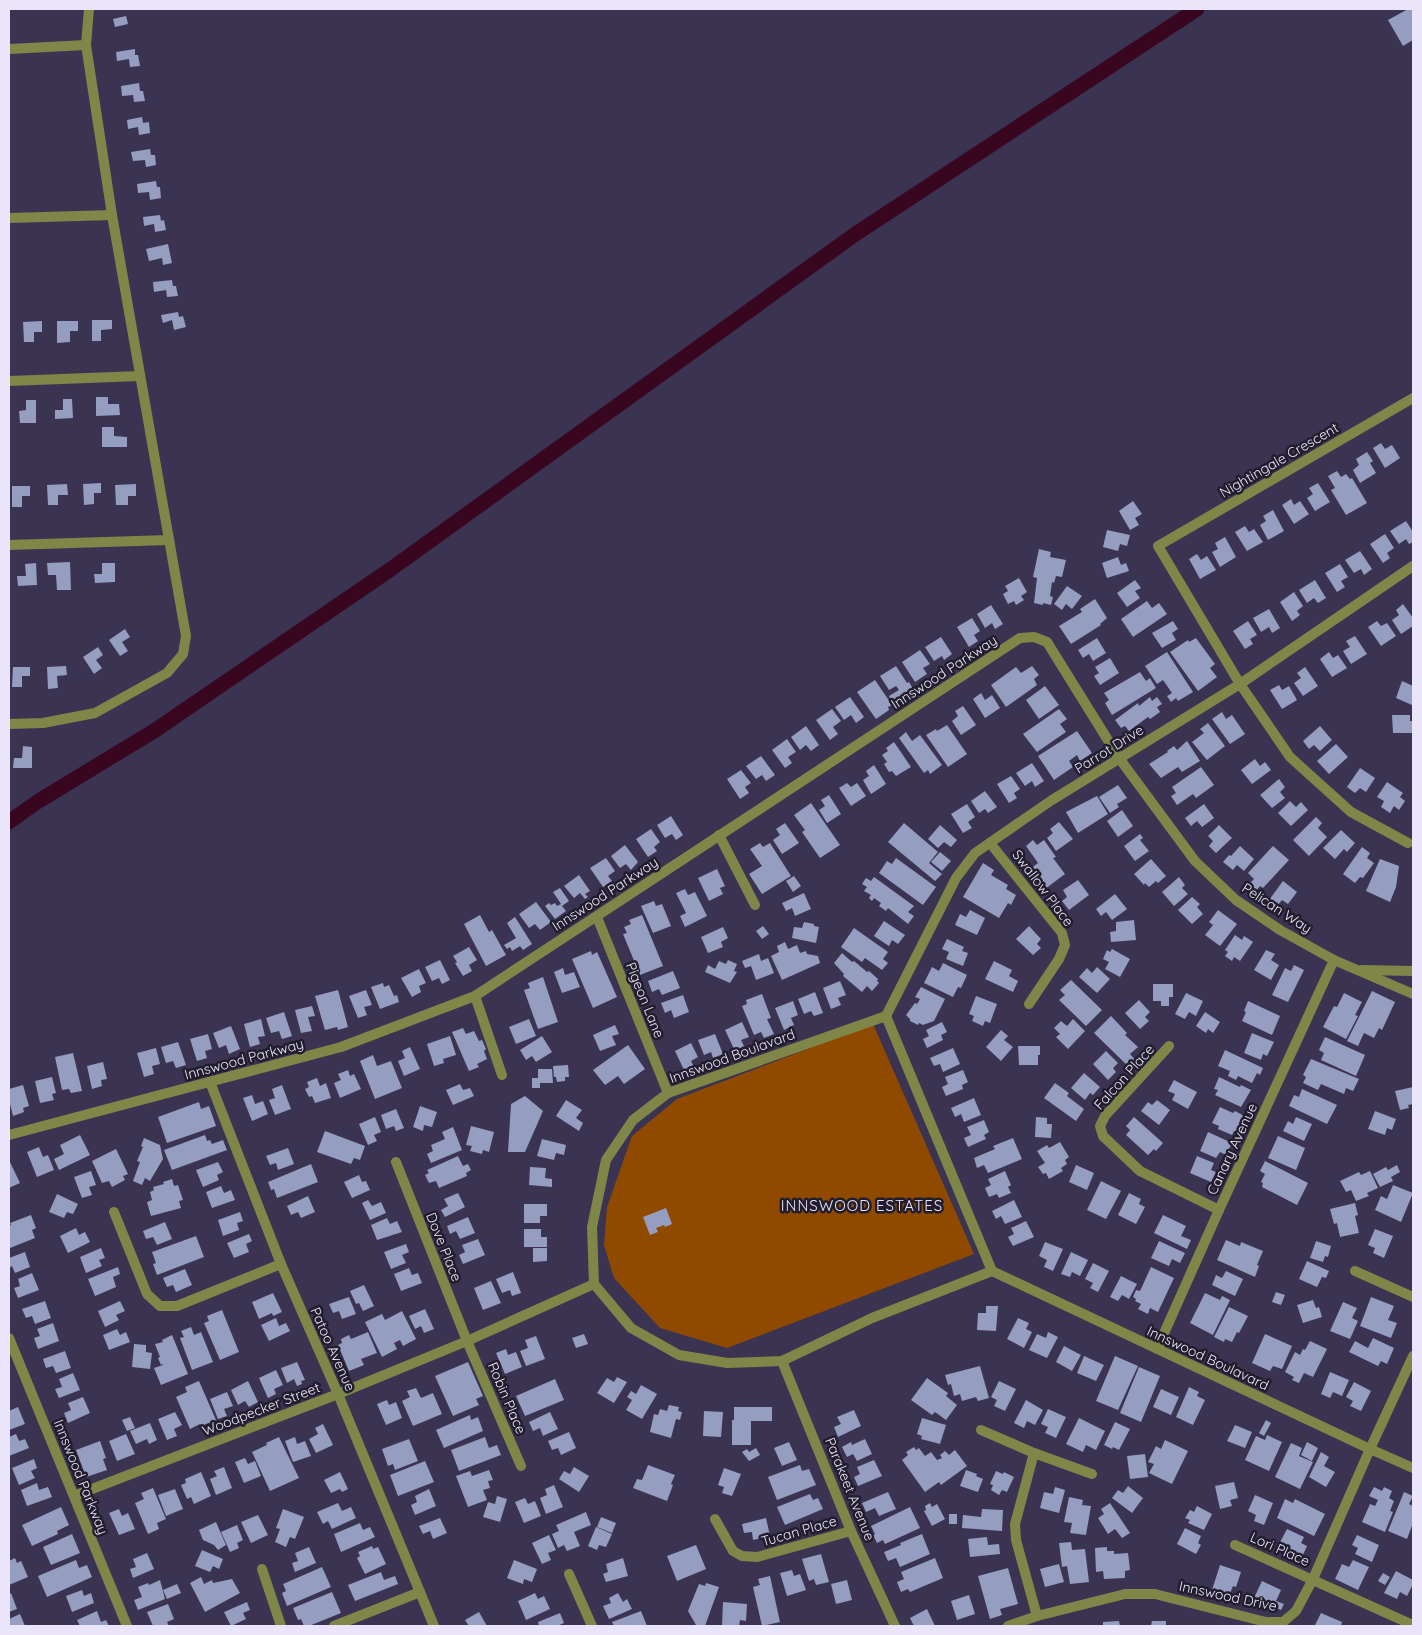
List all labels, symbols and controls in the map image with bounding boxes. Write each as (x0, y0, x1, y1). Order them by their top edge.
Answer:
street label: Nightingale Crescent (1216, 418, 1342, 501)
street label: Innswood Parkway (888, 631, 1000, 713)
street label: Parrot Drive (1071, 721, 1147, 777)
street label: Swallow Place (1008, 846, 1078, 930)
street label: Innswood Parkway (549, 853, 661, 935)
street label: Pelican Way (1239, 879, 1315, 937)
street label: Pigeon Lane (622, 960, 668, 1041)
street label: Innswood Boulavard (667, 1025, 797, 1087)
street label: Innswood Parkway (182, 1034, 306, 1084)
street label: Falcon Place (1090, 1040, 1158, 1114)
street label: Canary Avenue (1203, 1100, 1261, 1198)
district label: INNSWOOD ESTATES (781, 1196, 943, 1215)
street label: Dove Place (422, 1210, 466, 1284)
street label: Patoo Avenue (306, 1304, 360, 1394)
street label: Innswood Boulavard (1144, 1322, 1272, 1394)
street label: Robin Place (484, 1359, 530, 1437)
street label: Woodpecker Street (199, 1378, 323, 1440)
street label: Innswood Parkway (50, 1417, 112, 1537)
street label: Parakeet Avenue (821, 1435, 879, 1543)
street label: Tucan Place (759, 1512, 839, 1550)
street label: Lori Place (1247, 1528, 1313, 1570)
street label: Innswood Drive (1177, 1577, 1279, 1615)

